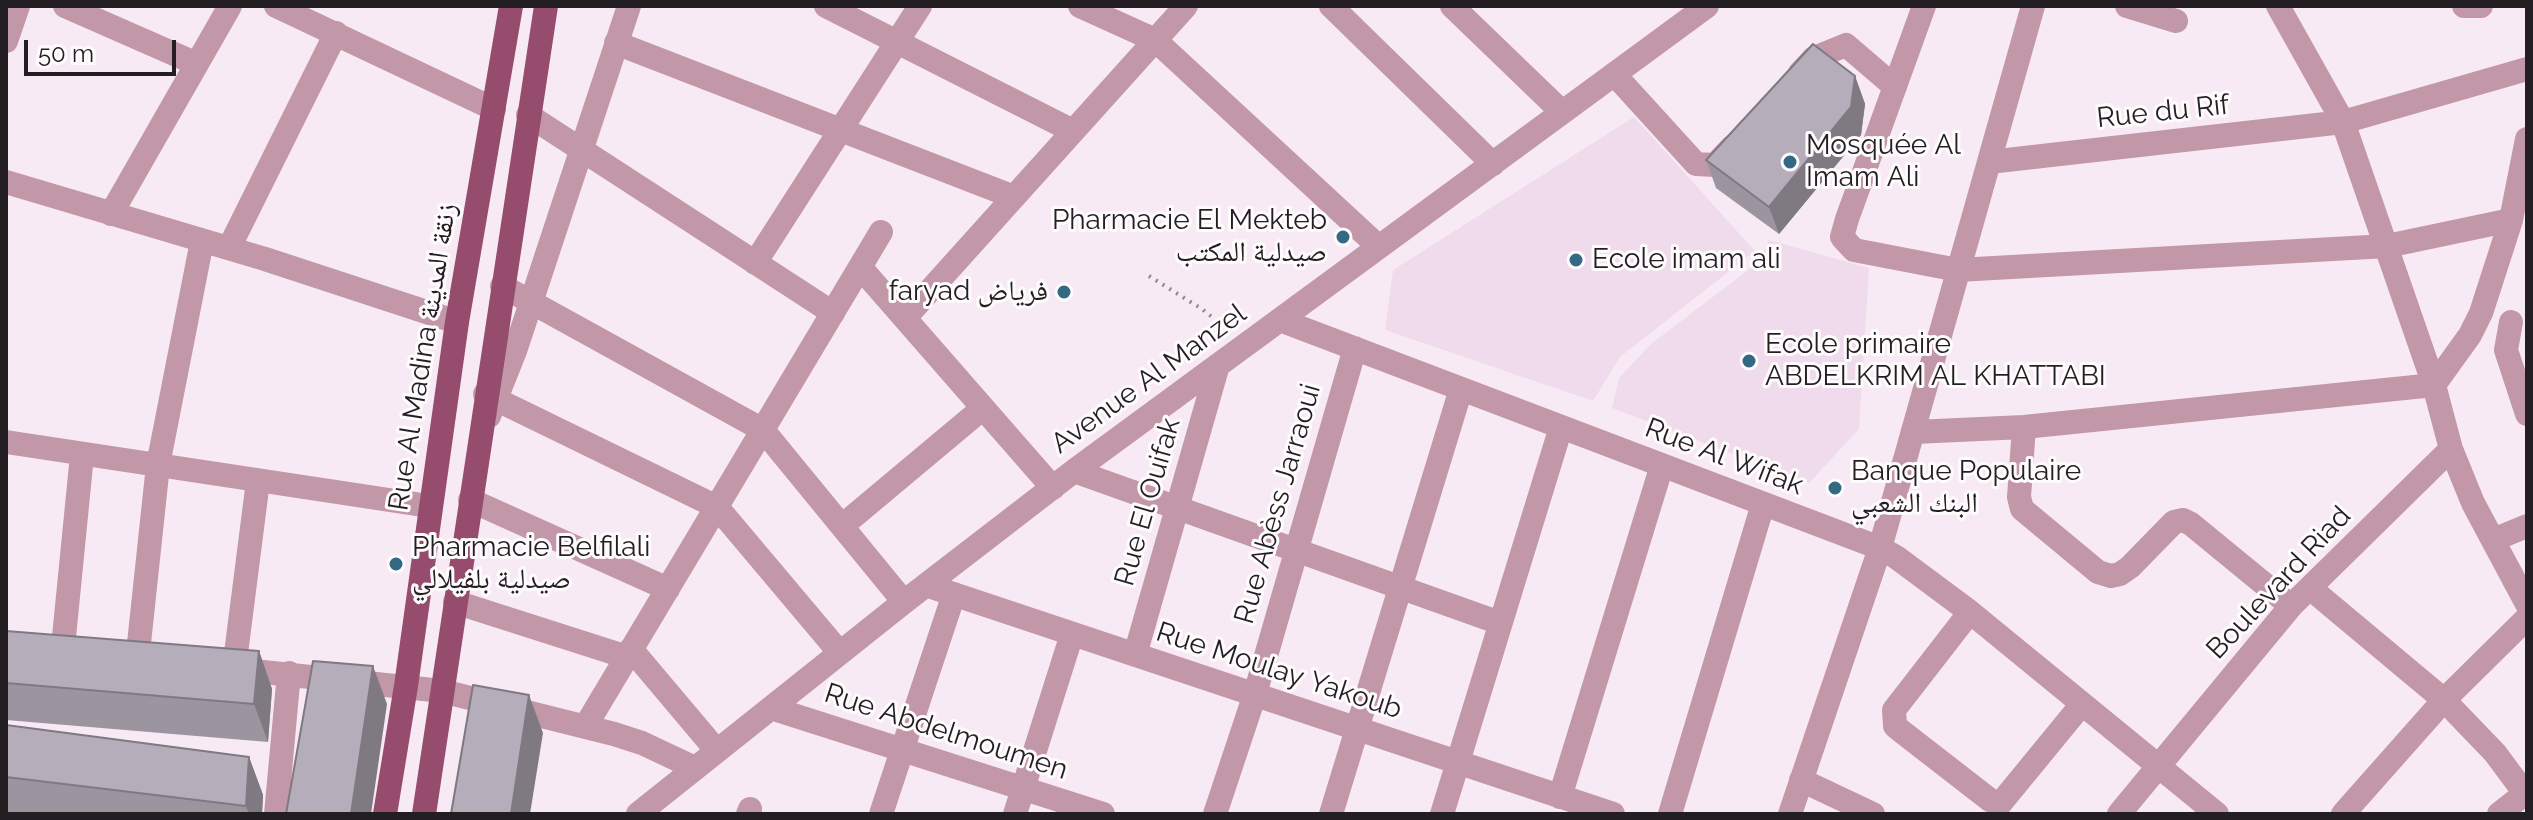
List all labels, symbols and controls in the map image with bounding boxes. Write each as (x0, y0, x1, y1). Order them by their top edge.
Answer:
scale bar (28, 24, 180, 74)
text: 50 m (38, 39, 94, 68)
street label: Rue du Rif (2095, 88, 2231, 136)
place label: Mosquée Al Imam Ali (1806, 129, 1961, 195)
marker: Mosquée Al Imam Ali (1781, 153, 1799, 171)
street label: Rue Al Madina زنقة المدينة (382, 201, 464, 513)
place label: Pharmacie El Mekteb صيدلية المكتب (1052, 204, 1327, 270)
marker: Pharmacie El Mekteb صيدلية المكتب (1334, 228, 1352, 246)
place label: Ecole imam ali (1592, 243, 1781, 277)
marker: Ecole imam ali (1567, 251, 1585, 269)
place label: faryad فرياض (889, 275, 1048, 309)
marker: faryad فرياض (1055, 283, 1073, 301)
street label: Avenue Al Manzel (1045, 297, 1253, 461)
place label: Ecole primaire ABDELKRIM AL KHATTABI (1765, 328, 2106, 394)
marker: Ecole primaire ABDELKRIM AL KHATTABI (1740, 352, 1758, 370)
street label: Rue Abèss Jarraoui (1228, 380, 1328, 628)
street label: Rue Al Wifak (1640, 411, 1808, 503)
street label: Rue El Ouifak (1108, 414, 1188, 590)
place label: Banque Populaire البنك الشعبي (1851, 455, 2081, 521)
marker: Banque Populaire البنك الشعبي (1826, 479, 1844, 497)
street label: Boulevard Riad (2200, 500, 2358, 666)
place label: Pharmacie Belfilali صيدلية بلفيلالي (412, 531, 650, 597)
marker: Pharmacie Belfilali صيدلية بلفيلالي (387, 555, 405, 573)
street label: Rue Moulay Yakoub (1152, 615, 1406, 727)
street label: Rue Abdelmoumen (820, 677, 1072, 787)

